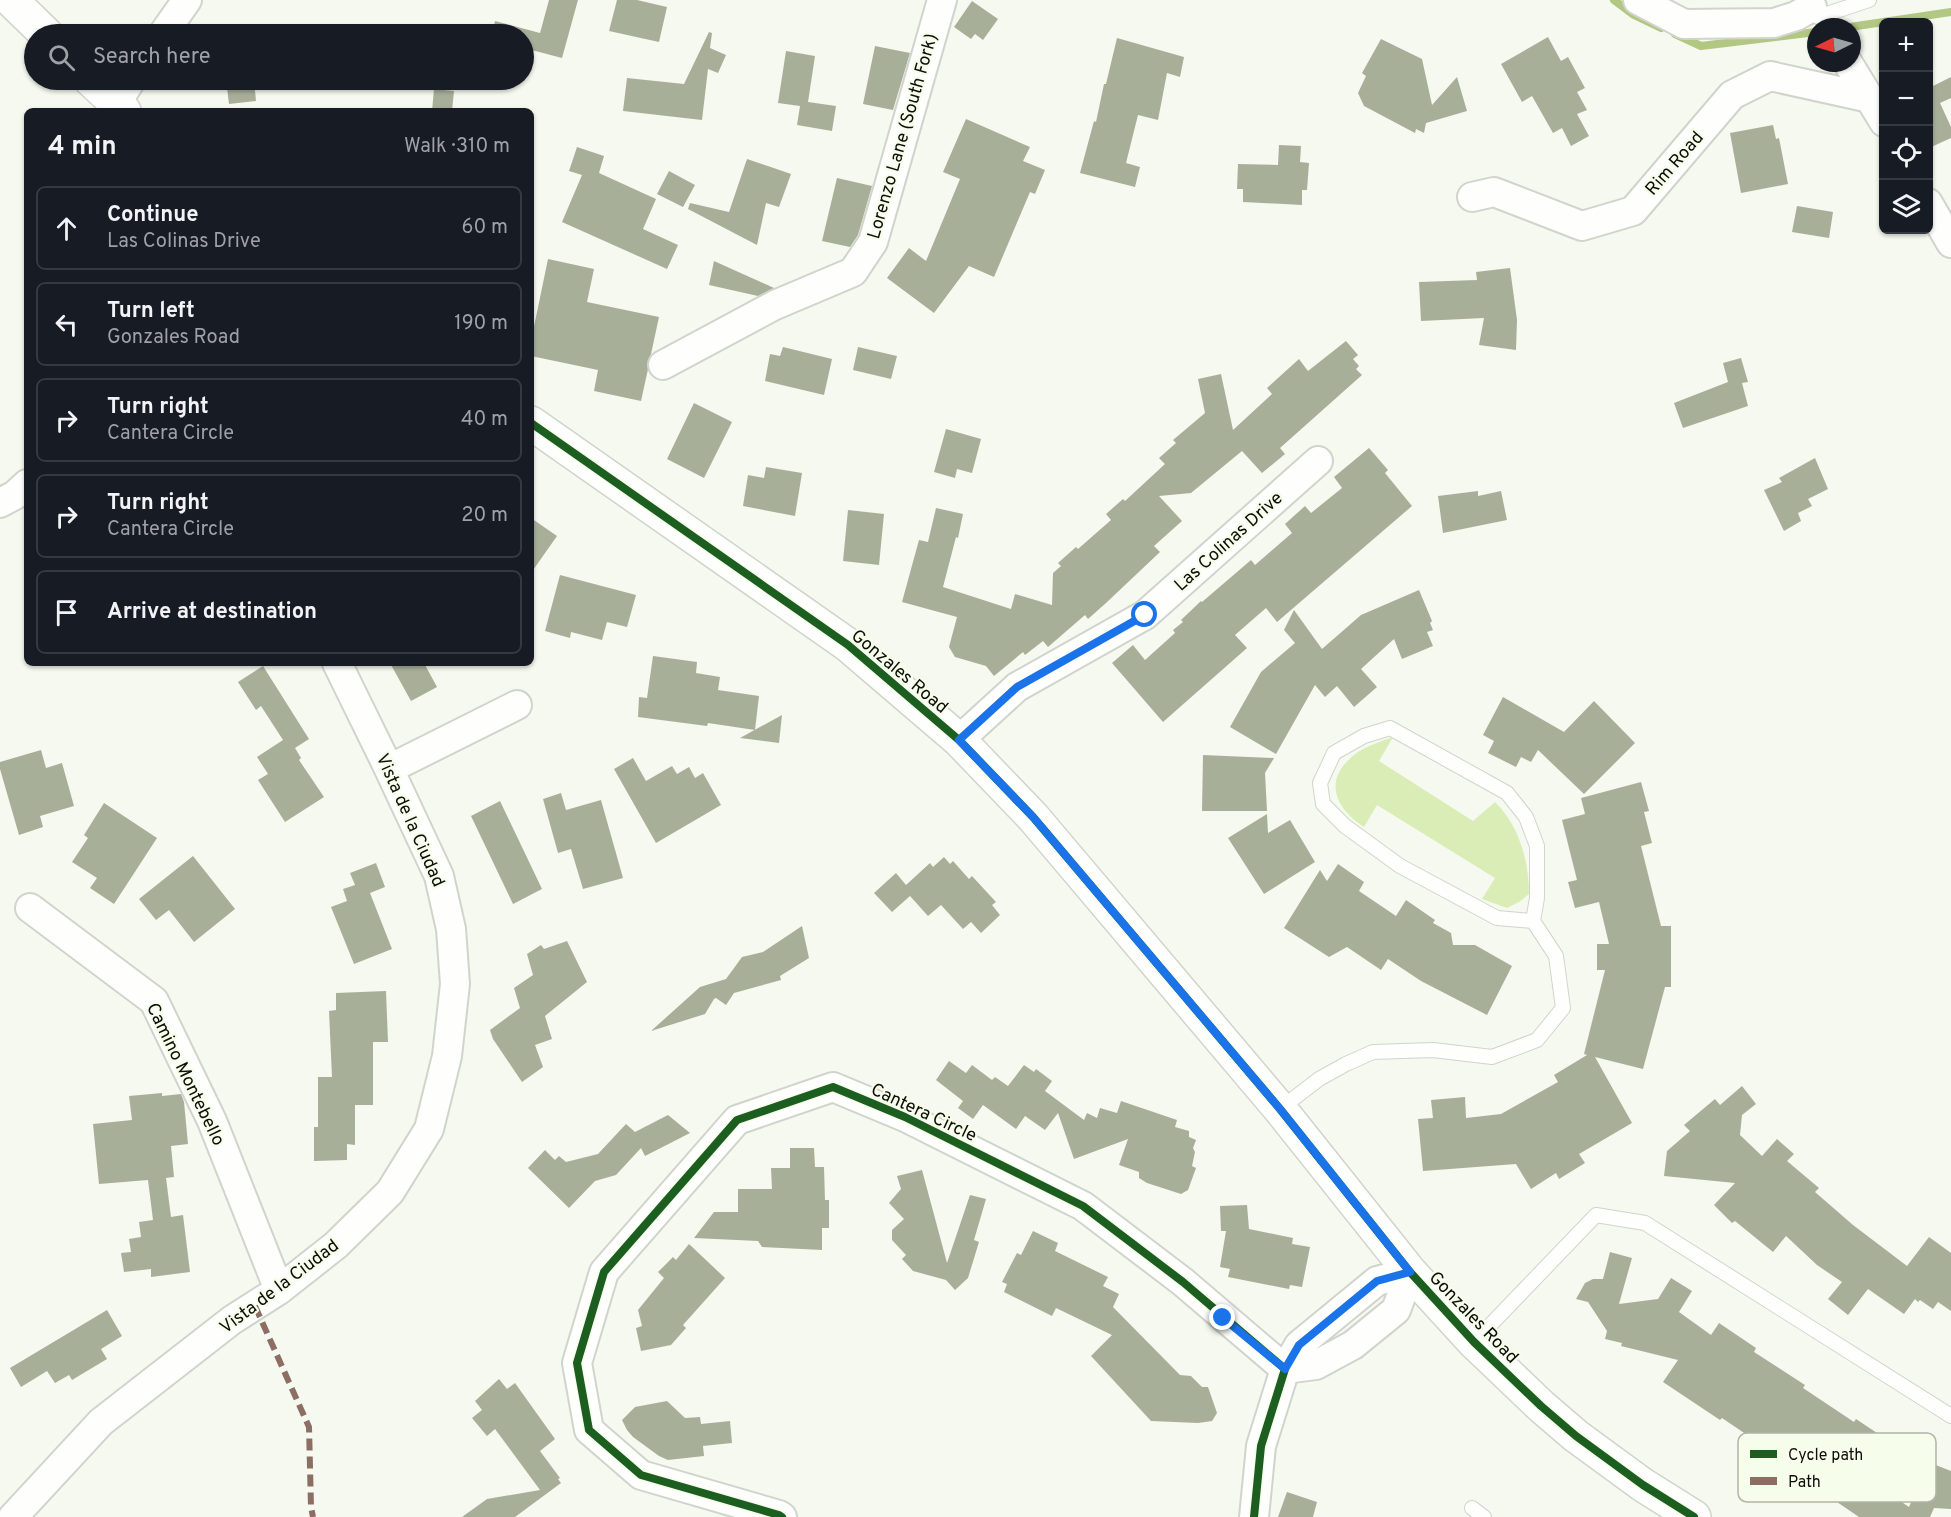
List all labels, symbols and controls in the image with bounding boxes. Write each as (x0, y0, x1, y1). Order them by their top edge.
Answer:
north arrow (1807, 18, 1861, 72)
map controls (1879, 18, 1933, 234)
button: + (1879, 18, 1933, 72)
search box (24, 24, 534, 90)
street label: Lorenzo Lane (South Fork) (863, 31, 944, 242)
icon: search (45, 41, 78, 74)
text: Search here (93, 44, 211, 71)
button: − (1879, 72, 1933, 126)
button: locate (1879, 126, 1933, 180)
street label: Rim Road (1641, 127, 1709, 201)
text: 4 min (48, 131, 117, 164)
text: Walk · 310 m (404, 134, 510, 160)
button: layers (1879, 180, 1933, 234)
text: Continue (107, 202, 198, 229)
icon: ahead (50, 212, 83, 245)
text: 60 m (462, 215, 508, 241)
text: Las Colinas Drive (107, 229, 261, 255)
text: Turn left (107, 298, 195, 325)
icon: left (50, 308, 83, 341)
text: 190 m (454, 311, 508, 337)
text: Gonzales Road (107, 325, 240, 351)
text: Turn right (107, 394, 209, 421)
icon: right (50, 404, 83, 437)
text: 40 m (461, 407, 508, 433)
text: Cantera Circle (107, 421, 234, 447)
street label: Las Colinas Drive (1170, 487, 1288, 597)
text: Turn right (107, 490, 209, 517)
icon: right (50, 500, 83, 533)
text: 20 m (461, 503, 508, 529)
text: Cantera Circle (107, 517, 234, 543)
icon: arrive (50, 596, 83, 629)
text: Arrive at destination (107, 599, 317, 626)
route start (1131, 601, 1157, 627)
street label: Gonzales Road (846, 625, 952, 719)
street label: Vista de la Ciudad (370, 750, 449, 891)
street label: Camino Montebello (140, 999, 229, 1150)
street label: Cantera Circle (867, 1079, 980, 1148)
street label: Vista de la Ciudad (216, 1235, 344, 1340)
street label: Gonzales Road (1423, 1267, 1523, 1369)
route end (1209, 1304, 1235, 1330)
legend (1738, 1433, 1936, 1502)
text: Cycle path (1788, 1446, 1863, 1466)
text: Path (1788, 1473, 1821, 1493)

